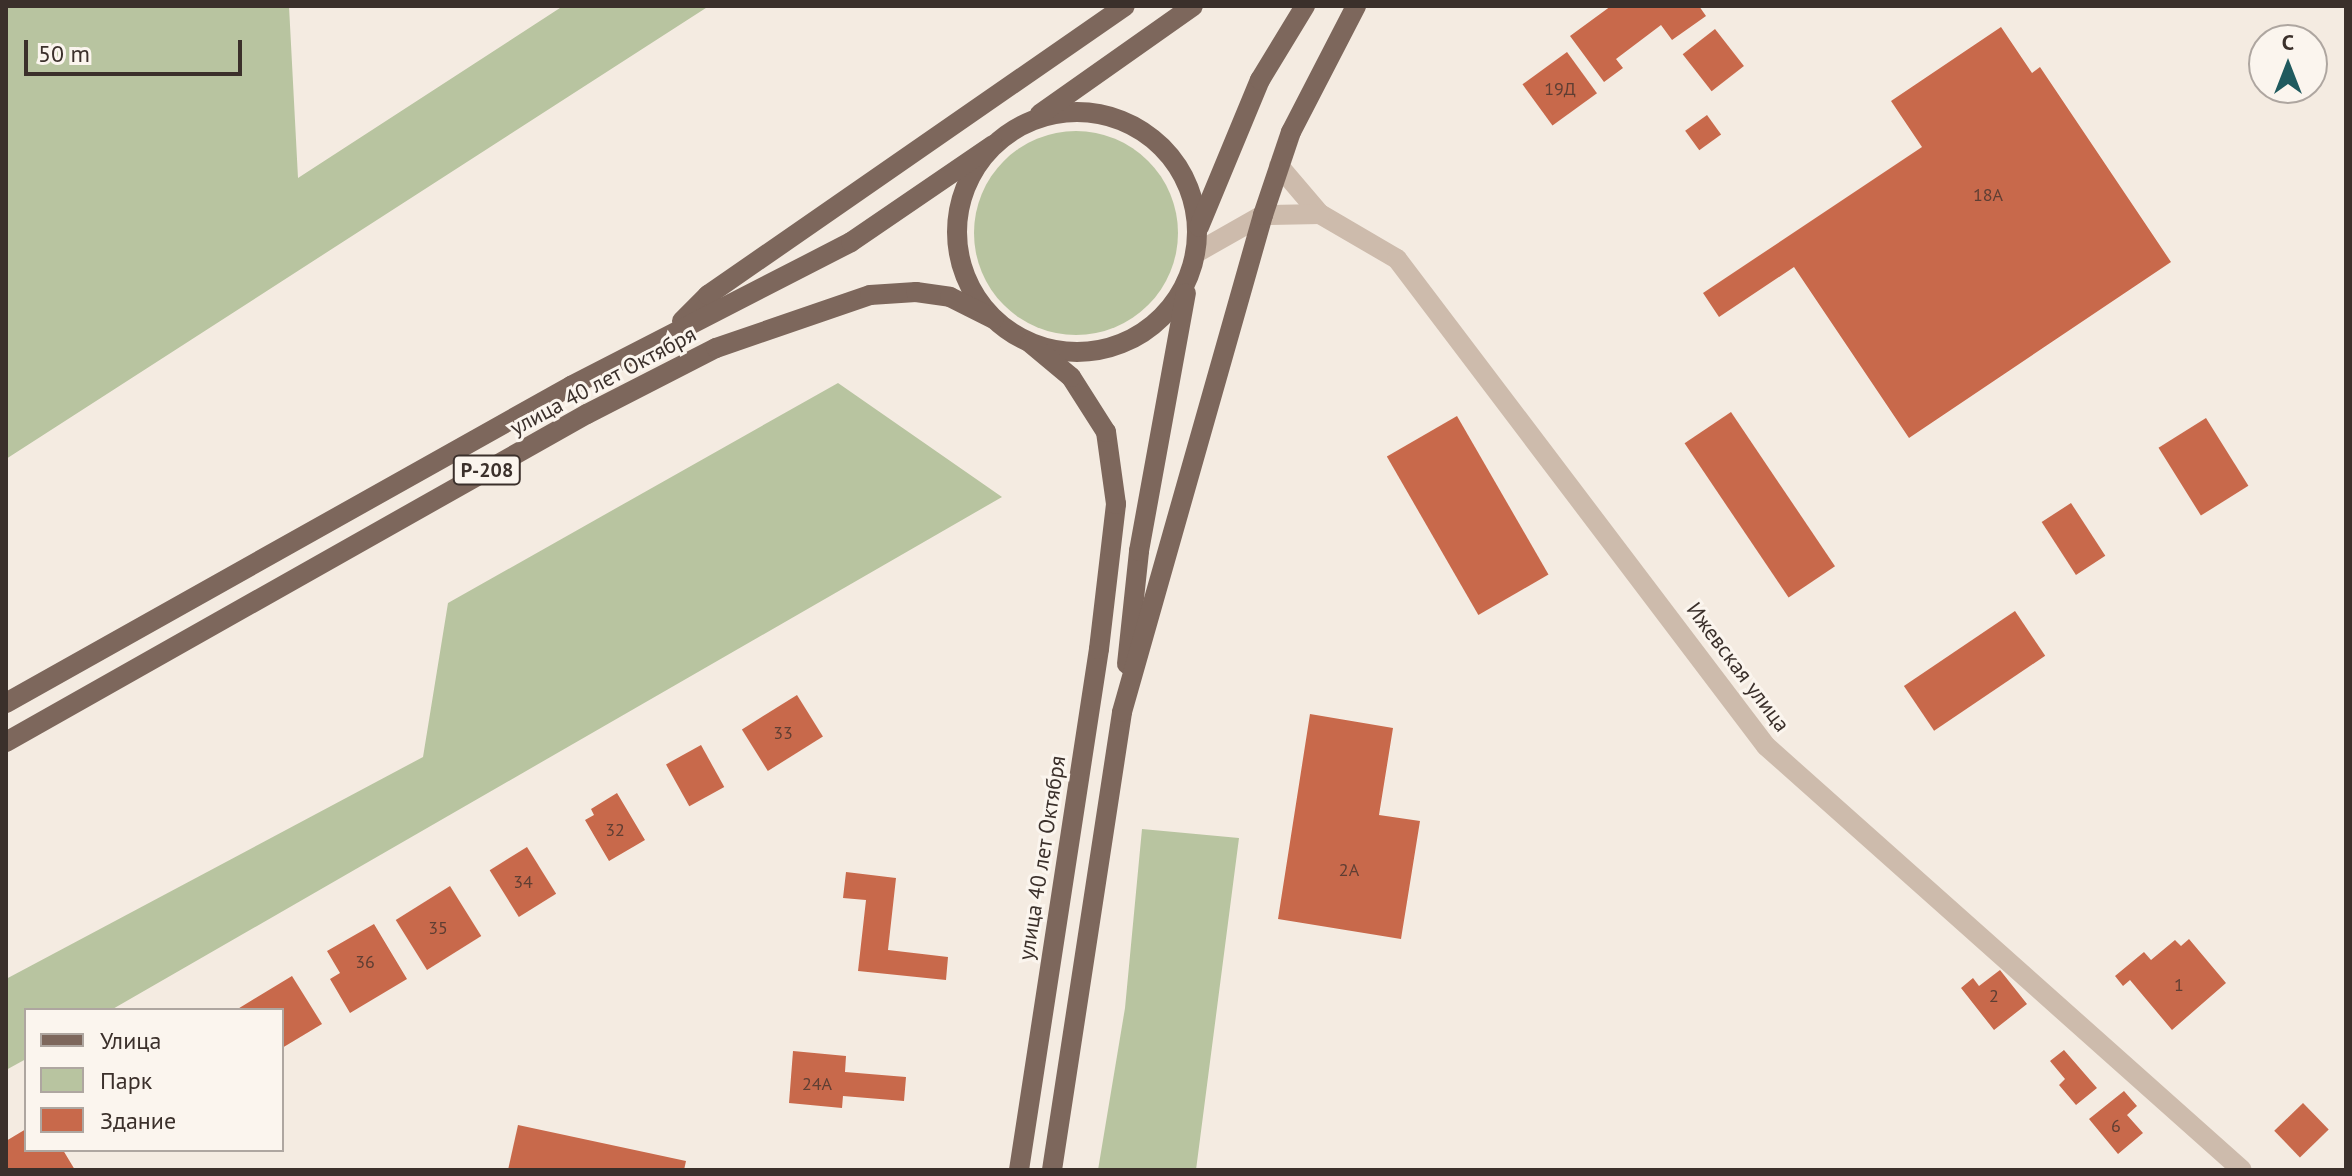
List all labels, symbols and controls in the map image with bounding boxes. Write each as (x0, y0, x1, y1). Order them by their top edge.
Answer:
scale bar (28, 24, 246, 74)
north arrow (2248, 24, 2328, 104)
text: С (2282, 28, 2294, 56)
text: 50 m (38, 38, 90, 69)
house number: 19Д (1544, 78, 1576, 100)
house number: 18А (1973, 184, 2003, 206)
street label: улица 40 лет Октября (505, 321, 701, 441)
road number: Р-208 (451, 454, 523, 486)
street label: Ижевская улица (1681, 597, 1795, 737)
house number: 33 (773, 722, 793, 744)
street label: улица 40 лет Октября (1013, 753, 1071, 963)
house number: 32 (605, 819, 625, 841)
house number: 2А (1339, 859, 1359, 881)
house number: 34 (513, 871, 533, 893)
house number: 35 (428, 917, 448, 939)
house number: 36 (355, 951, 375, 973)
house number: 1 (2174, 974, 2184, 996)
house number: 2 (1989, 985, 1999, 1007)
legend (24, 1008, 284, 1152)
text: Улица (100, 1025, 161, 1056)
text: Парк (100, 1065, 152, 1096)
house number: 24А (802, 1073, 832, 1095)
text: Здание (100, 1105, 176, 1136)
house number: 6 (2111, 1115, 2121, 1137)

